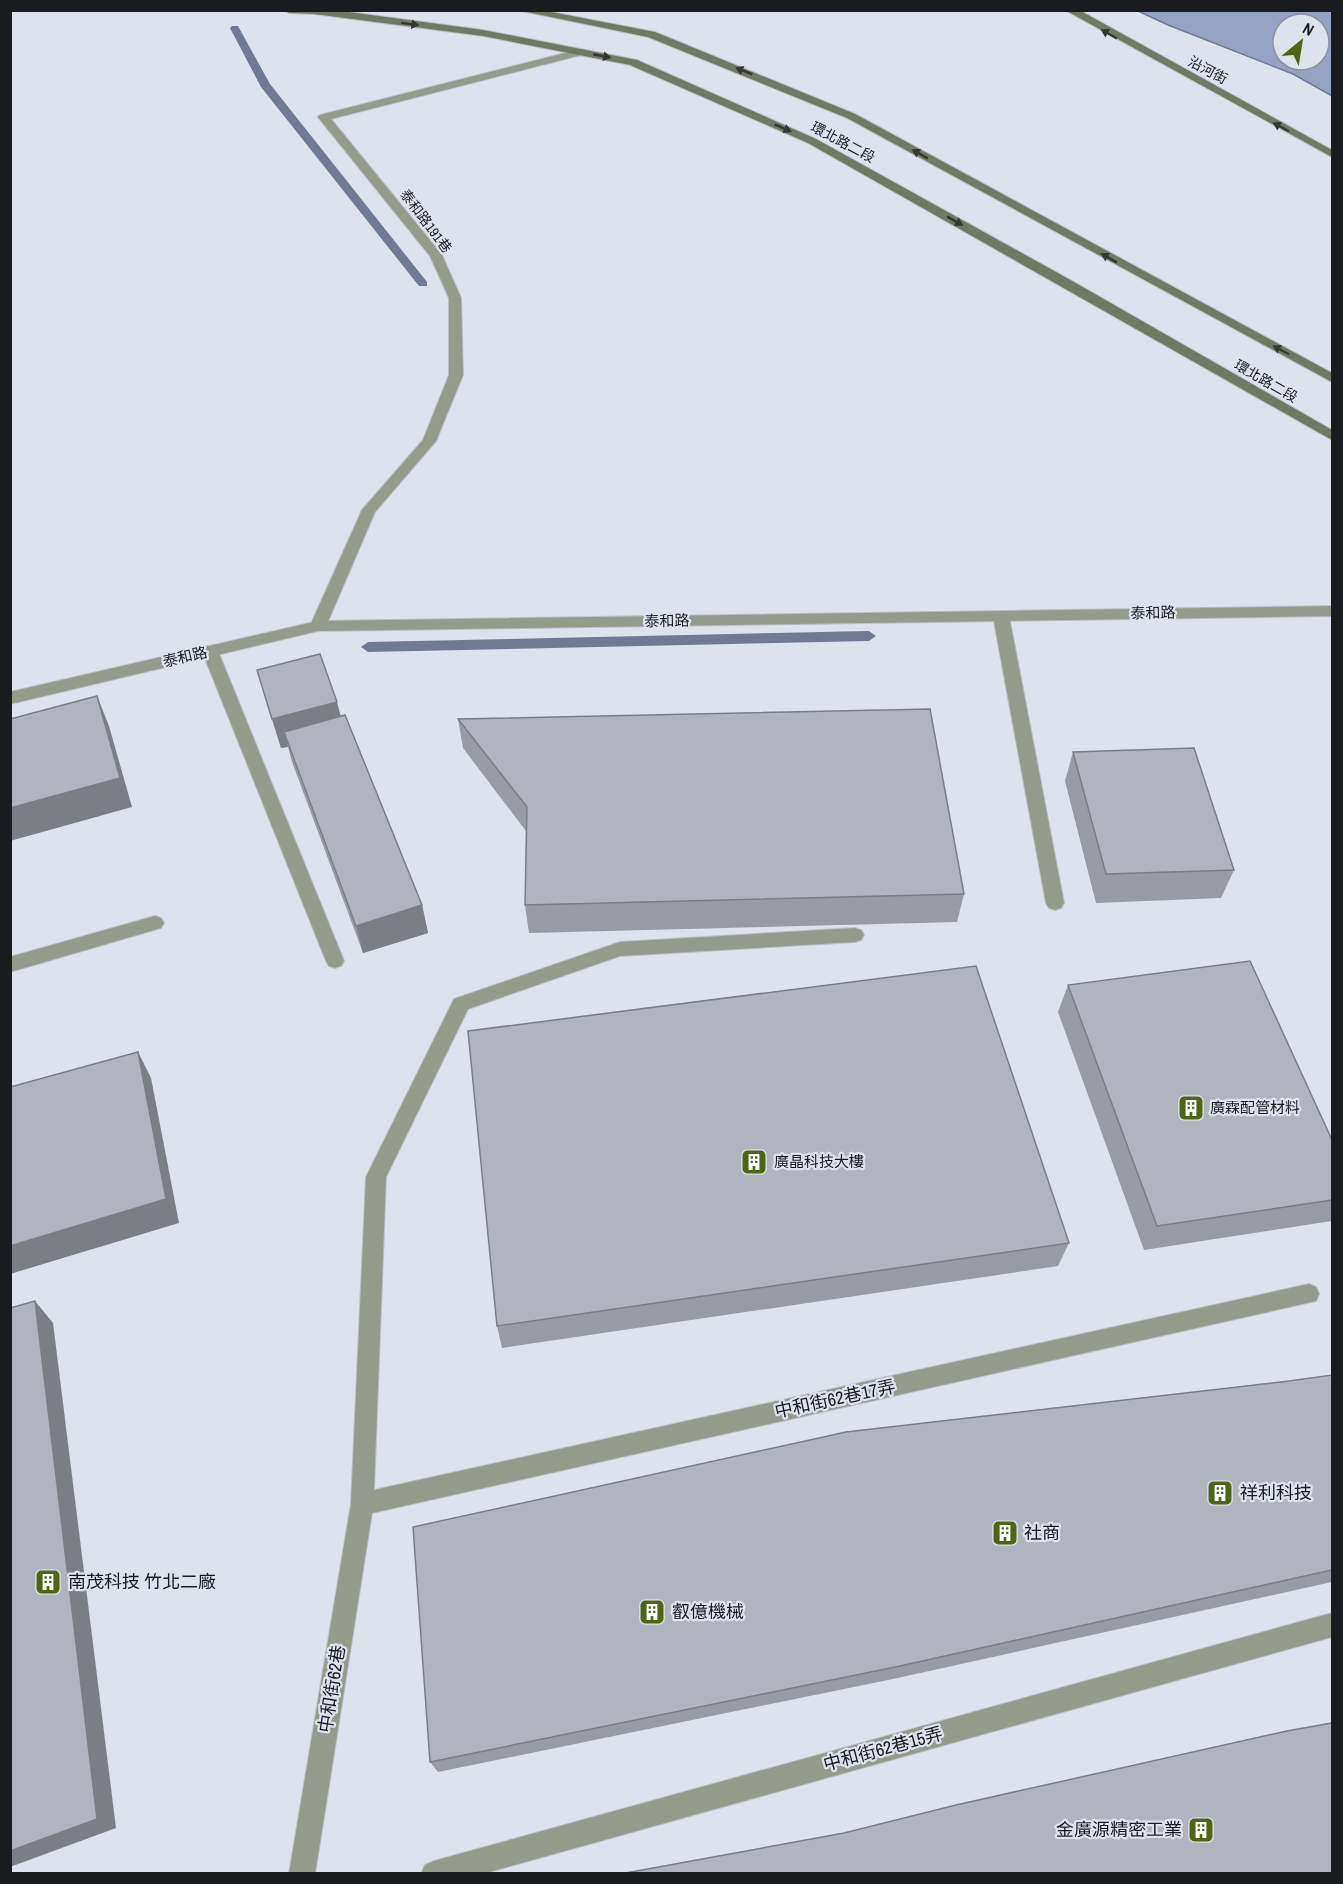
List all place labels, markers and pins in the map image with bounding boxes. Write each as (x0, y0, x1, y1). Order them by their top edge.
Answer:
building icon: 廣霖配管材料 (1176, 1093, 1206, 1123)
place label: 廣霖配管材料 (1210, 1097, 1300, 1118)
building icon: 廣晶科技大樓 (739, 1147, 769, 1177)
place label: 廣晶科技大樓 (774, 1151, 864, 1172)
building icon: 祥利科技 (1205, 1478, 1235, 1508)
place label: 祥利科技 (1240, 1480, 1312, 1505)
building icon: 社商 (990, 1518, 1020, 1548)
place label: 社商 (1024, 1520, 1060, 1545)
building icon: 南茂科技 竹北二廠 (33, 1567, 63, 1597)
place label: 南茂科技 竹北二廠 (68, 1569, 216, 1594)
building icon: 叡億機械 (637, 1597, 667, 1627)
place label: 叡億機械 (672, 1599, 744, 1624)
building icon: 金廣源精密工業 (1186, 1815, 1216, 1845)
place label: 金廣源精密工業 (1056, 1817, 1182, 1842)

